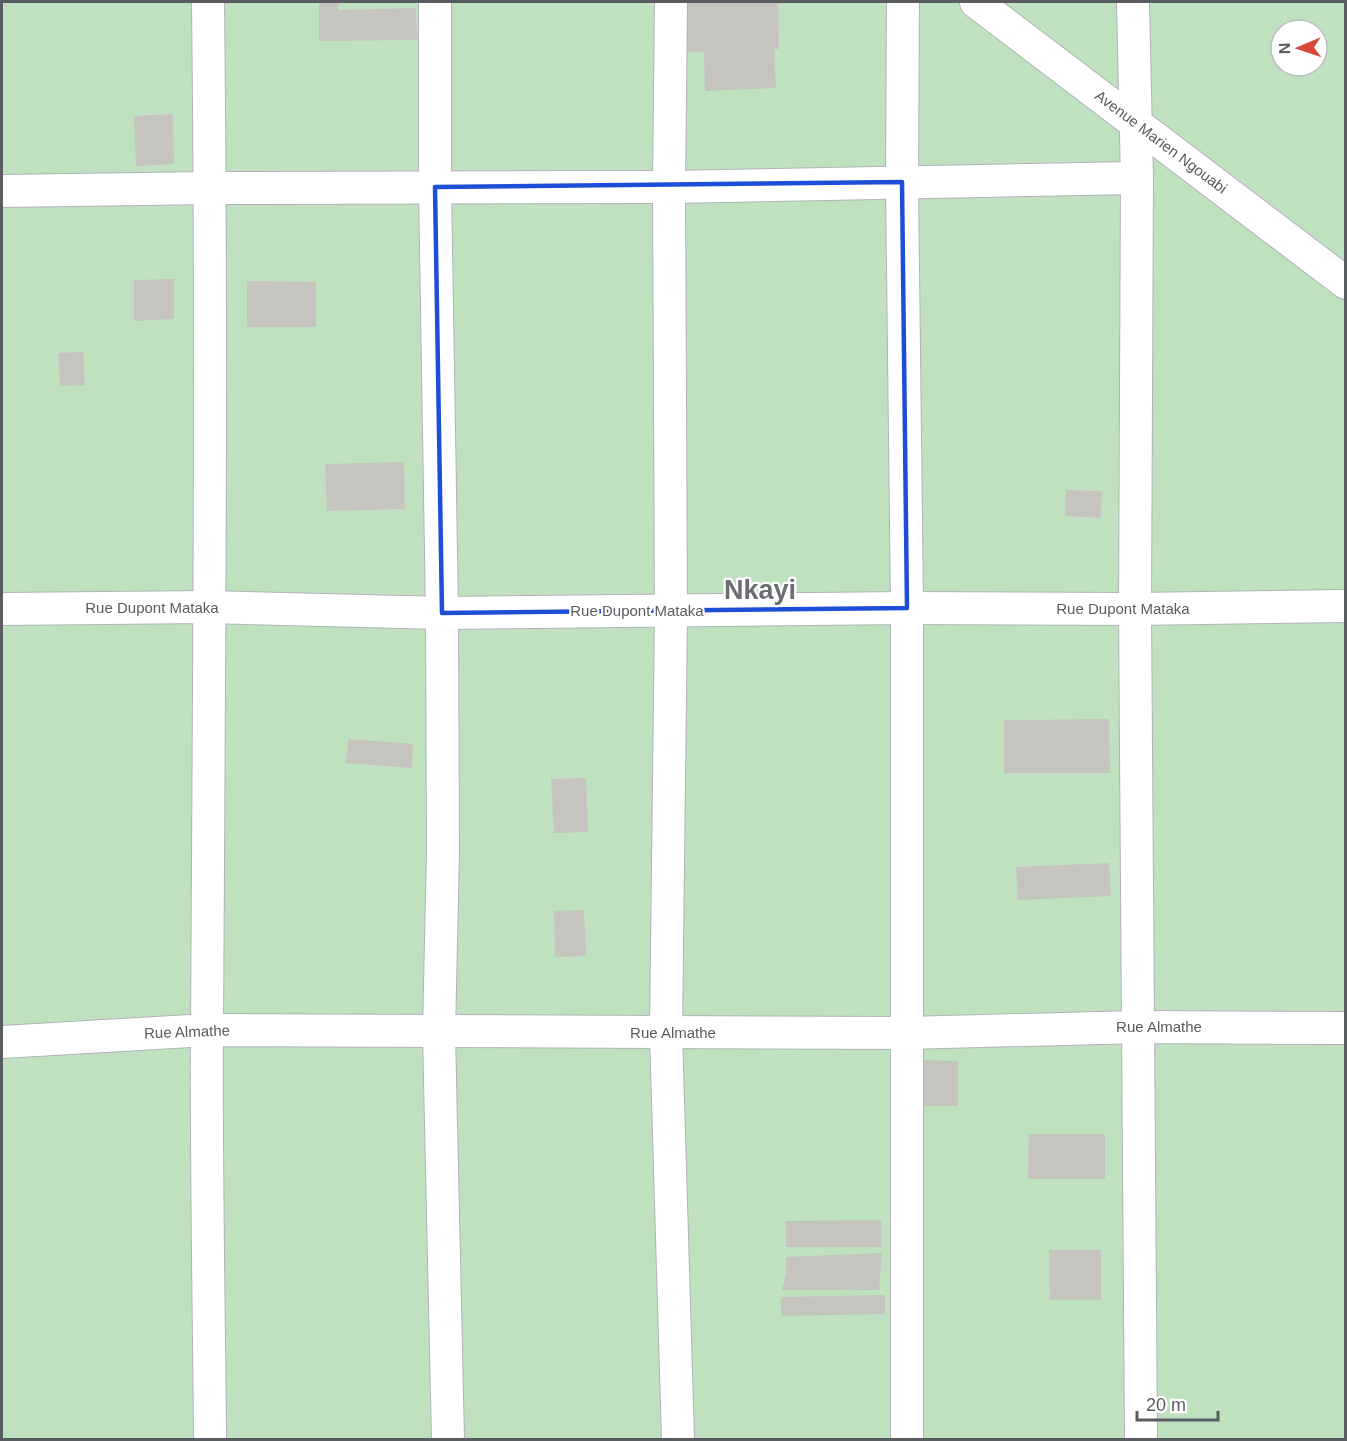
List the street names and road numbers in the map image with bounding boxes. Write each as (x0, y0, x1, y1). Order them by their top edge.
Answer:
street label: Avenue Marien Ngouabi (1092, 86, 1231, 197)
street label: Rue Dupont Mataka (85, 599, 219, 616)
street label: Rue Dupont Mataka (1056, 600, 1190, 617)
street label: Rue Dupont Mataka (570, 602, 704, 619)
street label: Rue Almathe (1116, 1018, 1202, 1035)
street label: Rue Almathe (144, 1022, 230, 1041)
street label: Rue Almathe (630, 1024, 716, 1041)

